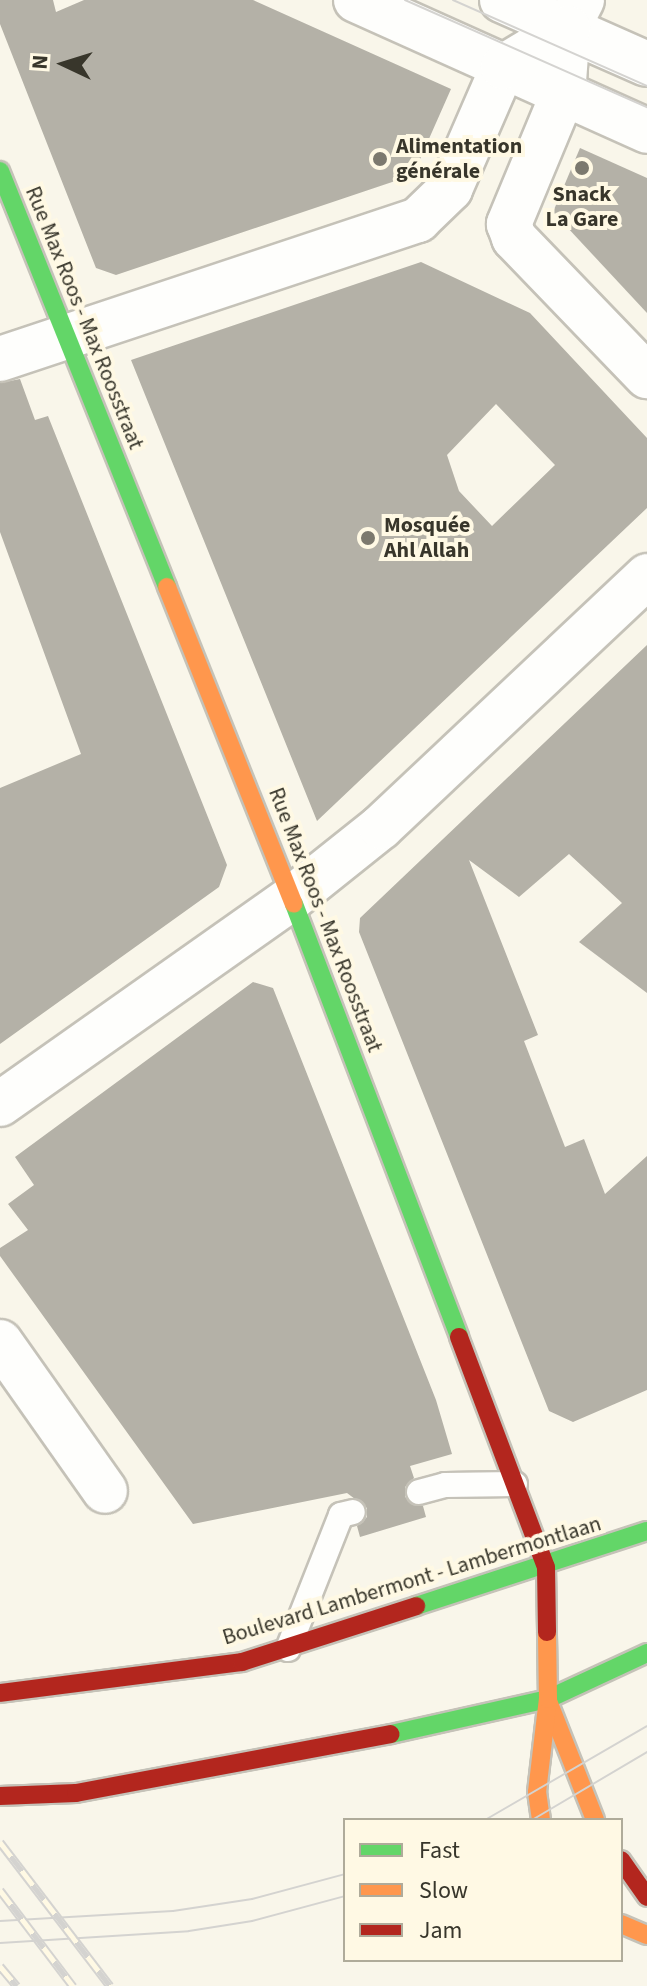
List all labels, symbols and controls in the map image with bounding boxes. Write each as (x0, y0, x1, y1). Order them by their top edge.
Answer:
north arrow (24, 24, 104, 104)
text: N (24, 54, 57, 71)
place label: Alimentation générale (396, 133, 522, 184)
marker: Alimentation générale (371, 150, 389, 168)
marker: Snack La Gare (573, 159, 591, 177)
place label: Snack La Gare (546, 181, 618, 232)
street label: Rue Max Roos - Max Roosstraat (19, 183, 149, 453)
place label: Mosquée Ahl Allah (384, 512, 471, 564)
marker: Mosquée Ahl Allah (359, 529, 377, 547)
street label: Rue Max Roos - Max Roosstraat (262, 784, 388, 1056)
street label: Boulevard Lambermont - Lambermontlaan (219, 1511, 605, 1651)
legend (343, 1818, 623, 1962)
text: Fast (419, 1833, 460, 1868)
text: Slow (419, 1873, 468, 1908)
text: Jam (419, 1913, 463, 1948)

